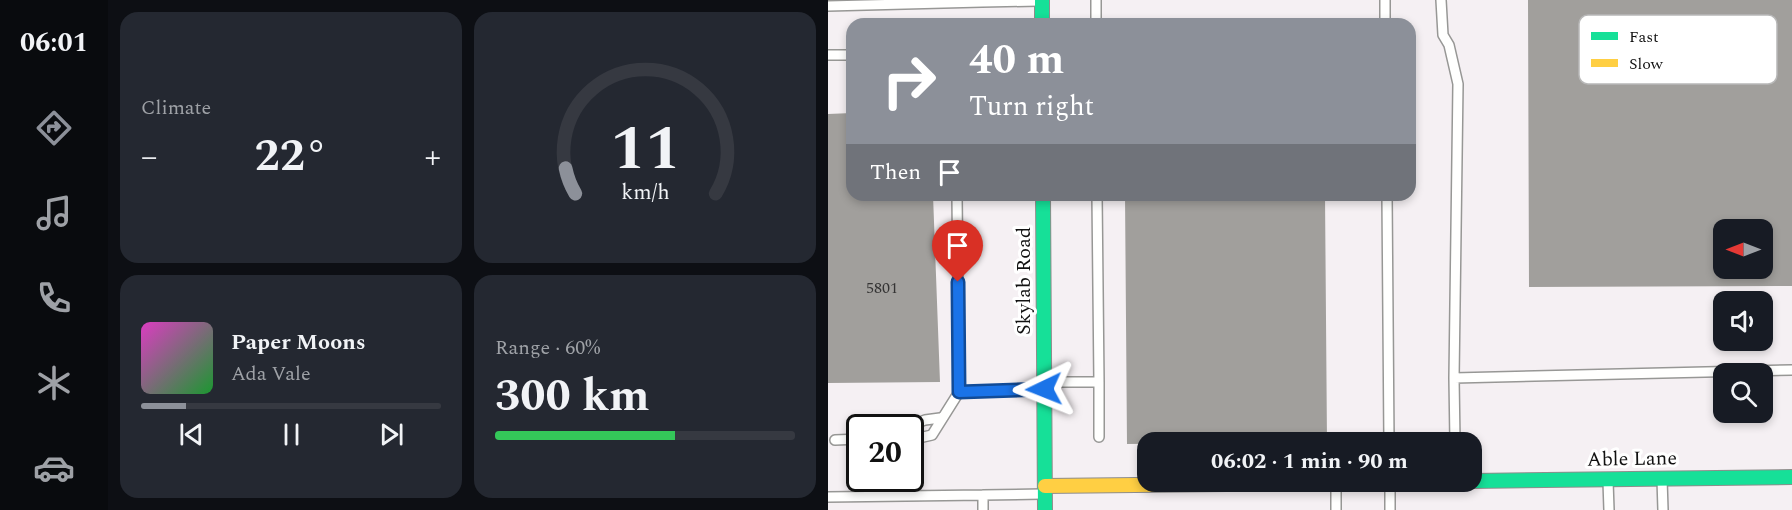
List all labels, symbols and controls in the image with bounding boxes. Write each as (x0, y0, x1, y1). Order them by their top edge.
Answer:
legend (1579, 15, 1777, 84)
text: 06:01 (20, 22, 88, 64)
text: Fast (1629, 25, 1659, 49)
text: 40 m (969, 29, 1064, 92)
icon: right (870, 42, 948, 120)
text: Slow (1629, 52, 1664, 76)
text: Turn right (969, 86, 1094, 128)
text: Climate (141, 93, 211, 123)
text: 11 (610, 102, 680, 197)
icon: directions (33, 107, 75, 149)
text: 22° (255, 122, 328, 191)
text: − (141, 132, 158, 182)
text: + (425, 132, 441, 182)
text: Then (870, 156, 921, 189)
icon: arrive (933, 156, 966, 189)
text: km/h (621, 177, 669, 210)
icon: music (33, 192, 75, 234)
north arrow (1713, 219, 1773, 279)
map controls (1713, 219, 1773, 423)
pin (932, 220, 983, 282)
street label: Skylab Road (1009, 227, 1039, 335)
icon: arrive (941, 229, 974, 262)
house number: 5801 (866, 276, 898, 300)
icon: phone (33, 277, 75, 319)
button: sound (1713, 291, 1773, 351)
text: Paper Moons (231, 326, 366, 359)
text: Range · 60% (495, 333, 600, 363)
position arrow (1012, 357, 1076, 421)
text: Ada Vale (231, 359, 311, 389)
icon: climate (33, 362, 75, 404)
text: 300 km (495, 362, 650, 431)
button: search (1713, 363, 1773, 423)
speed limit sign: 20 (846, 414, 924, 492)
icon: previous (175, 418, 208, 451)
icon: pause (275, 418, 308, 451)
icon: next (375, 418, 408, 451)
street label: Able Lane (1587, 443, 1677, 475)
text: 06:02 · 1 min · 90 m (1211, 445, 1408, 478)
icon: car (33, 447, 75, 489)

